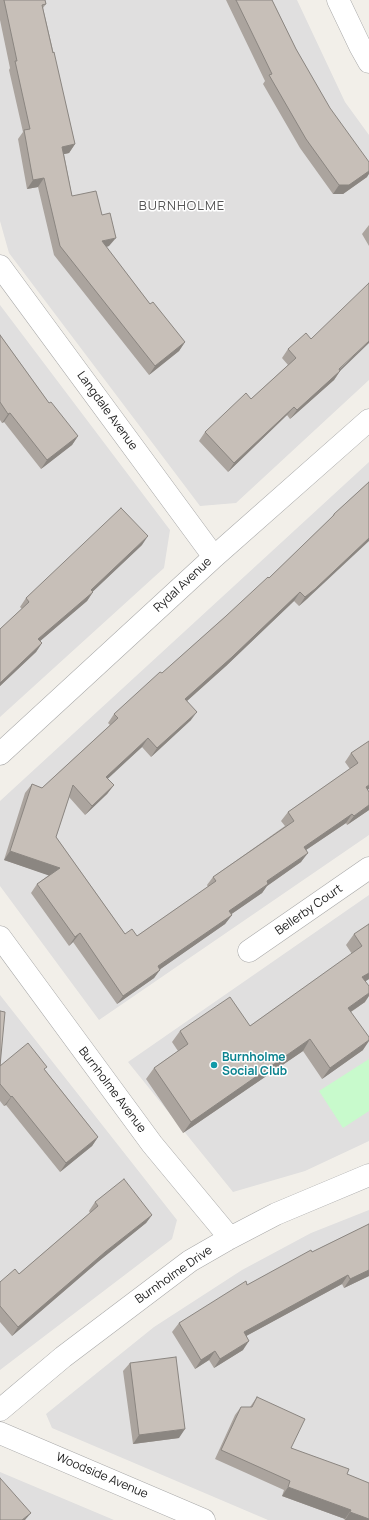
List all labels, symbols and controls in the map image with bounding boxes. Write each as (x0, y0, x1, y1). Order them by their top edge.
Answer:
district label: BURNHOLME (139, 198, 225, 214)
street label: Langdale Avenue (74, 369, 140, 453)
street label: Rydal Avenue (151, 555, 215, 615)
street label: Bellerby Court (273, 882, 345, 938)
street label: Burnholme Avenue (75, 1044, 149, 1136)
place label: Burnholme Social Club (222, 1051, 287, 1079)
marker: Burnholme Social Club (209, 1060, 219, 1070)
street label: Burnholme Drive (133, 1243, 215, 1307)
street label: Woodside Avenue (54, 1450, 150, 1502)

